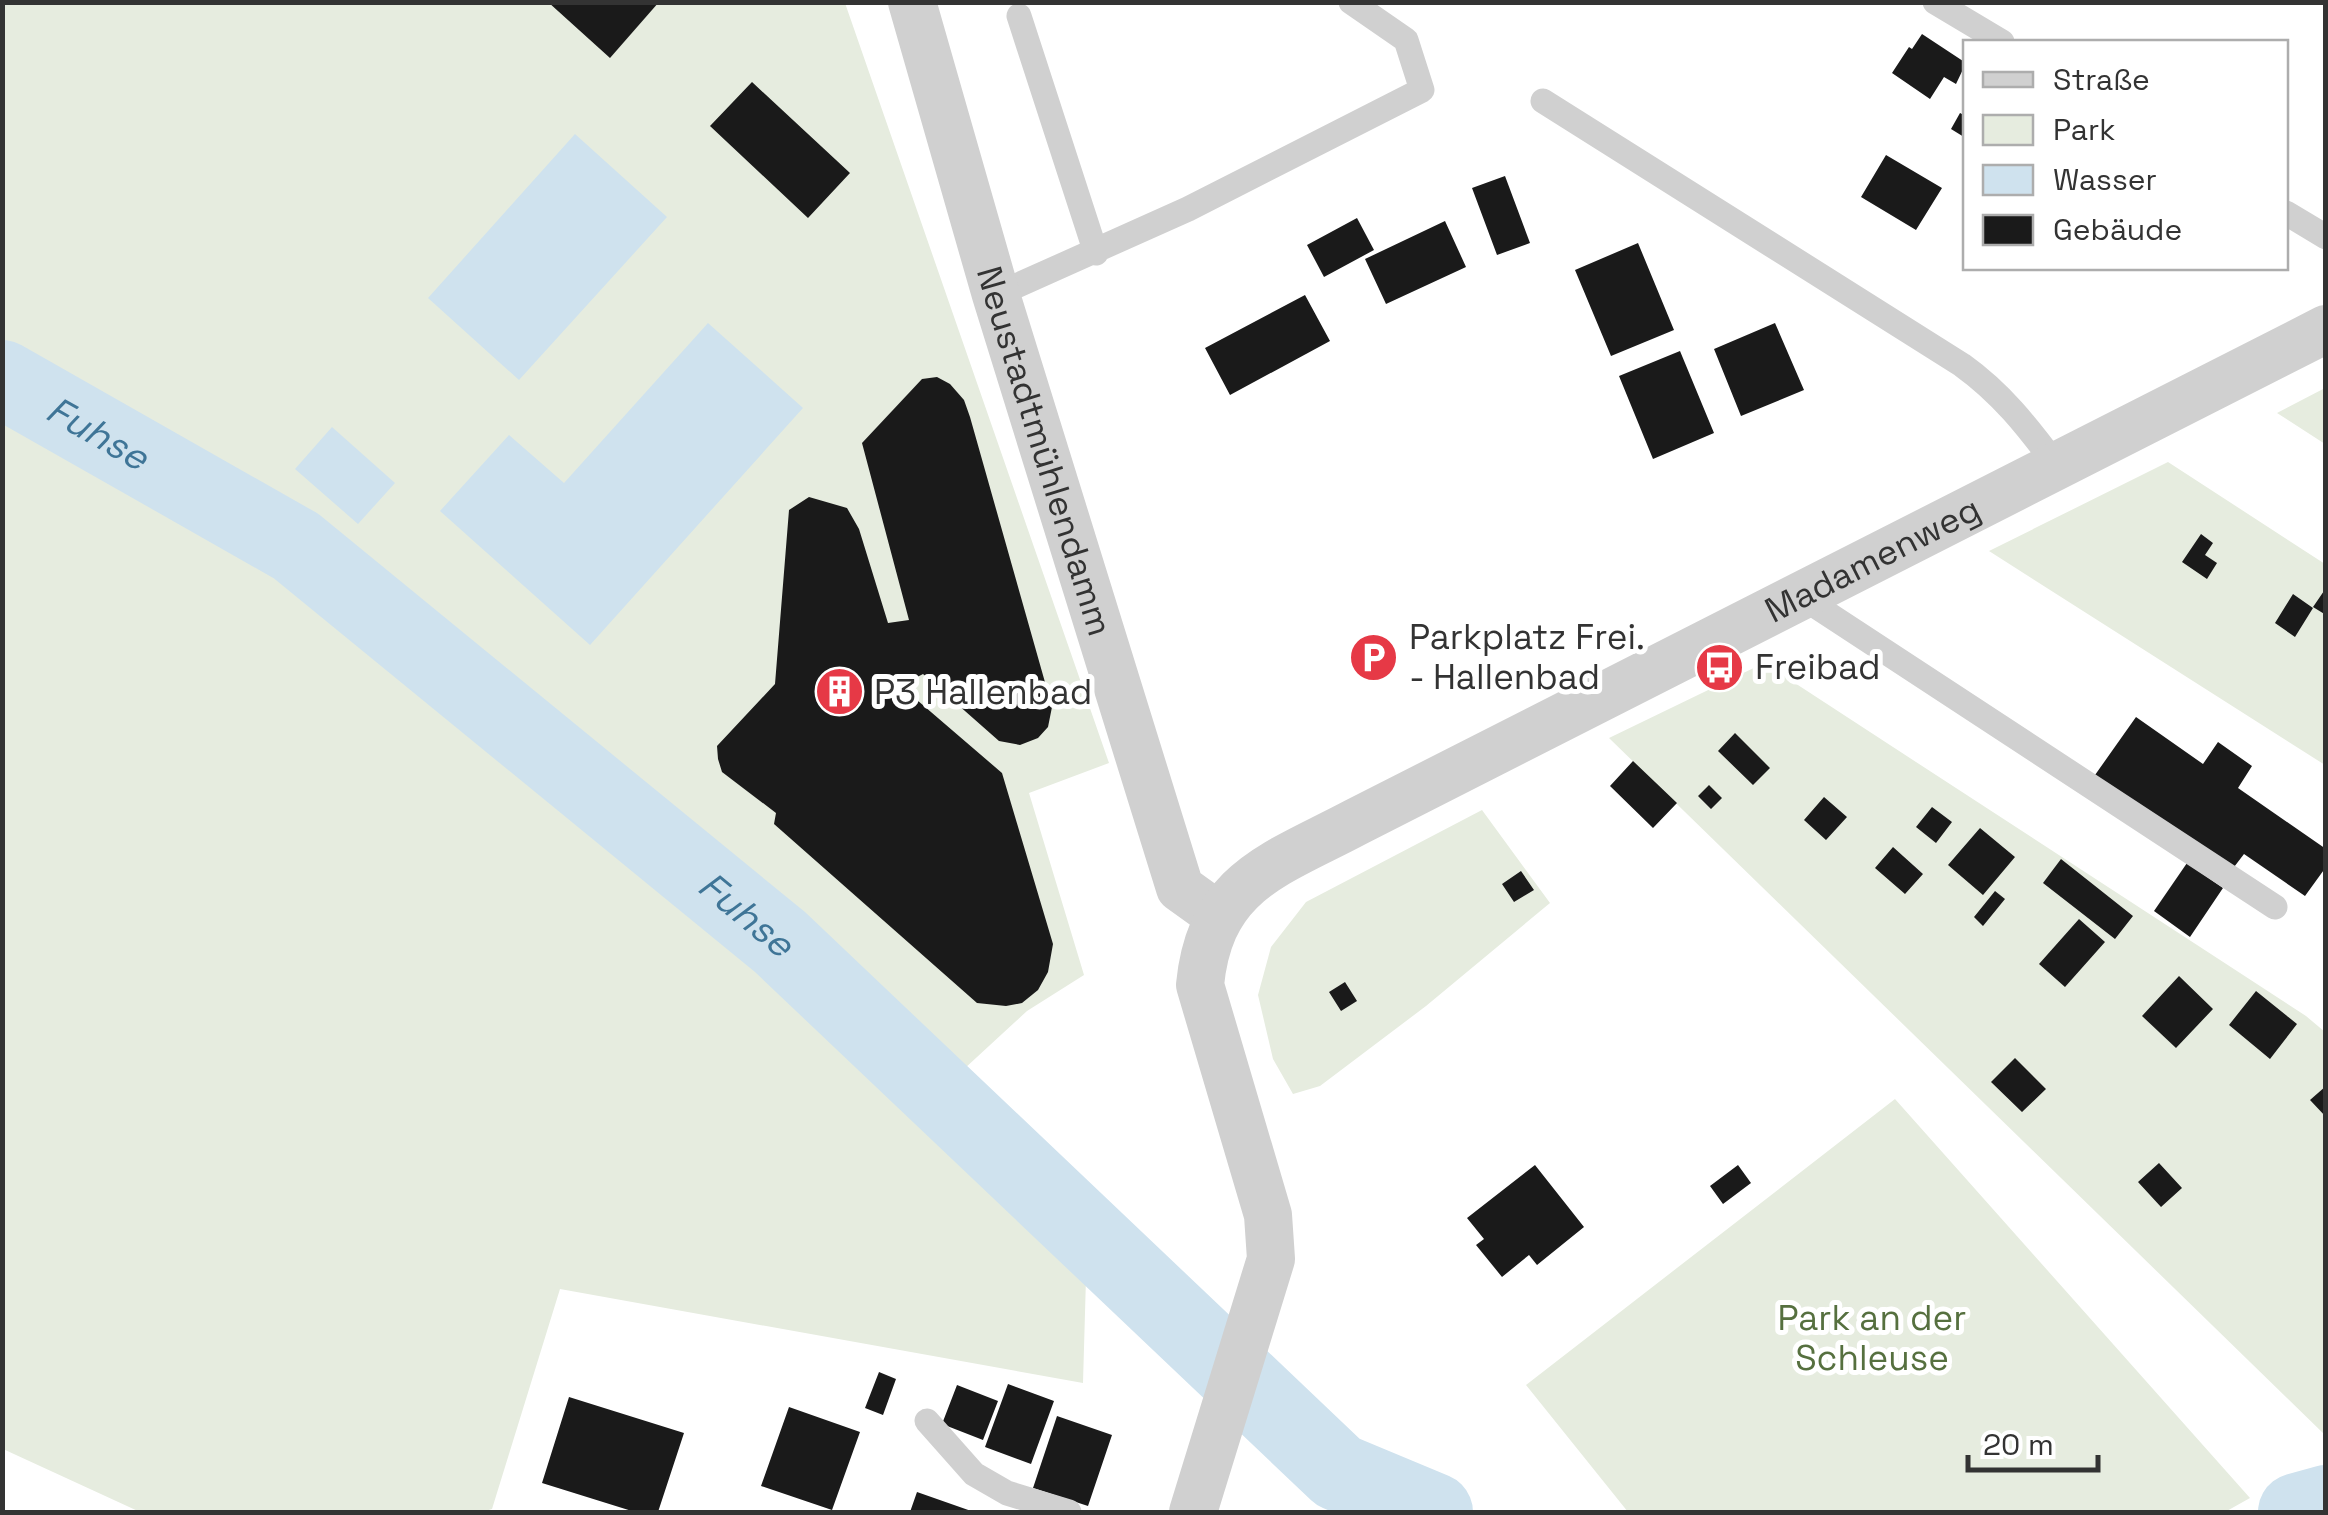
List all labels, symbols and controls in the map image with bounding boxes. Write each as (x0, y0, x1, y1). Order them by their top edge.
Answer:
legend (1963, 40, 2288, 270)
text: Straße (2053, 60, 2150, 99)
text: Park (2053, 110, 2115, 149)
text: Wasser (2053, 160, 2157, 199)
text: Gebäude (2053, 210, 2182, 249)
street label: Neustadtmühlendamm (967, 261, 1122, 641)
water label: Fuhse (38, 385, 158, 482)
street label: Madamenweg (1757, 486, 1988, 632)
place label: Parkplatz Frei. - Hallenbad (1409, 615, 1645, 699)
parking icon: Parkplatz Frei. - Hallenbad (1348, 631, 1400, 683)
bus stop icon: Freibad (1694, 641, 1746, 693)
place label: Freibad (1755, 645, 1881, 689)
building icon: P3 Hallenbad (813, 666, 865, 718)
place label: P3 Hallenbad (874, 670, 1092, 714)
water label: Fuhse (689, 861, 806, 968)
park label: Park an der Schleuse (1778, 1296, 1966, 1380)
scale bar (1968, 1410, 2098, 1472)
text: 20 m (1983, 1425, 2054, 1464)

